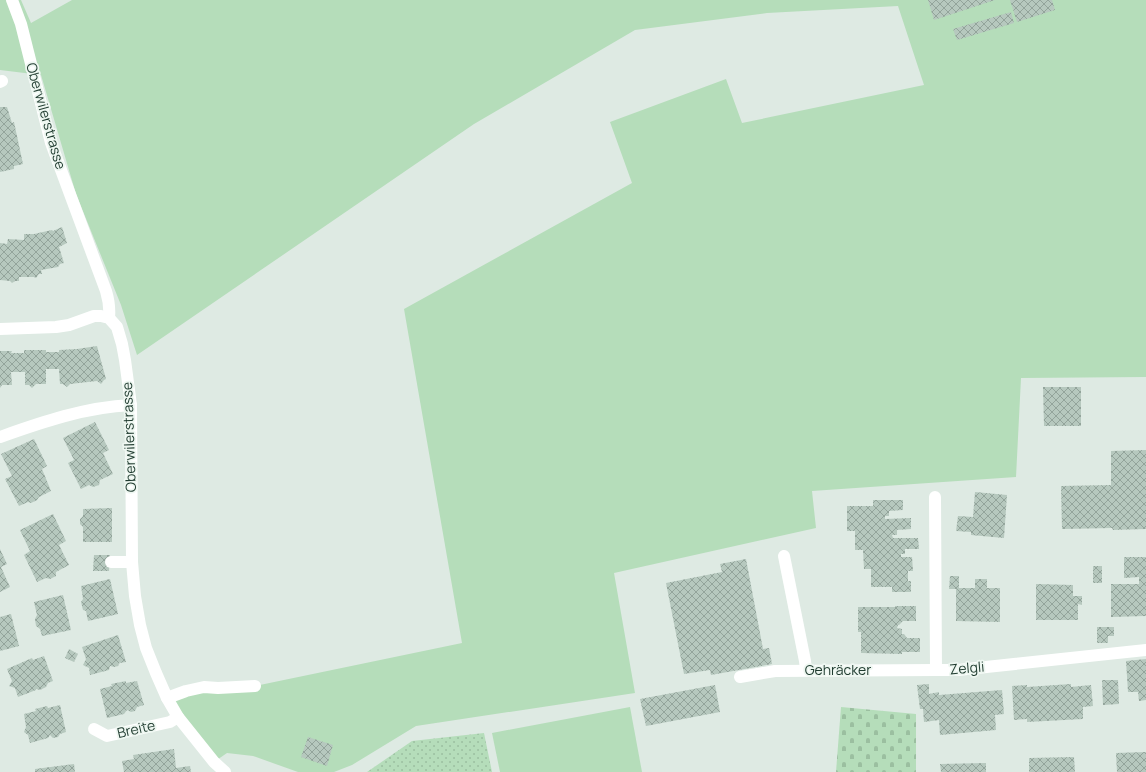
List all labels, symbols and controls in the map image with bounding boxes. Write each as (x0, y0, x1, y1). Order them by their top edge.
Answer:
street label: Oberwilerstrasse (22, 60, 71, 171)
street label: Oberwilerstrasse (117, 382, 140, 492)
street label: Zelgli (949, 657, 985, 678)
street label: Gehräcker (805, 660, 871, 679)
street label: Breite (115, 715, 157, 742)

